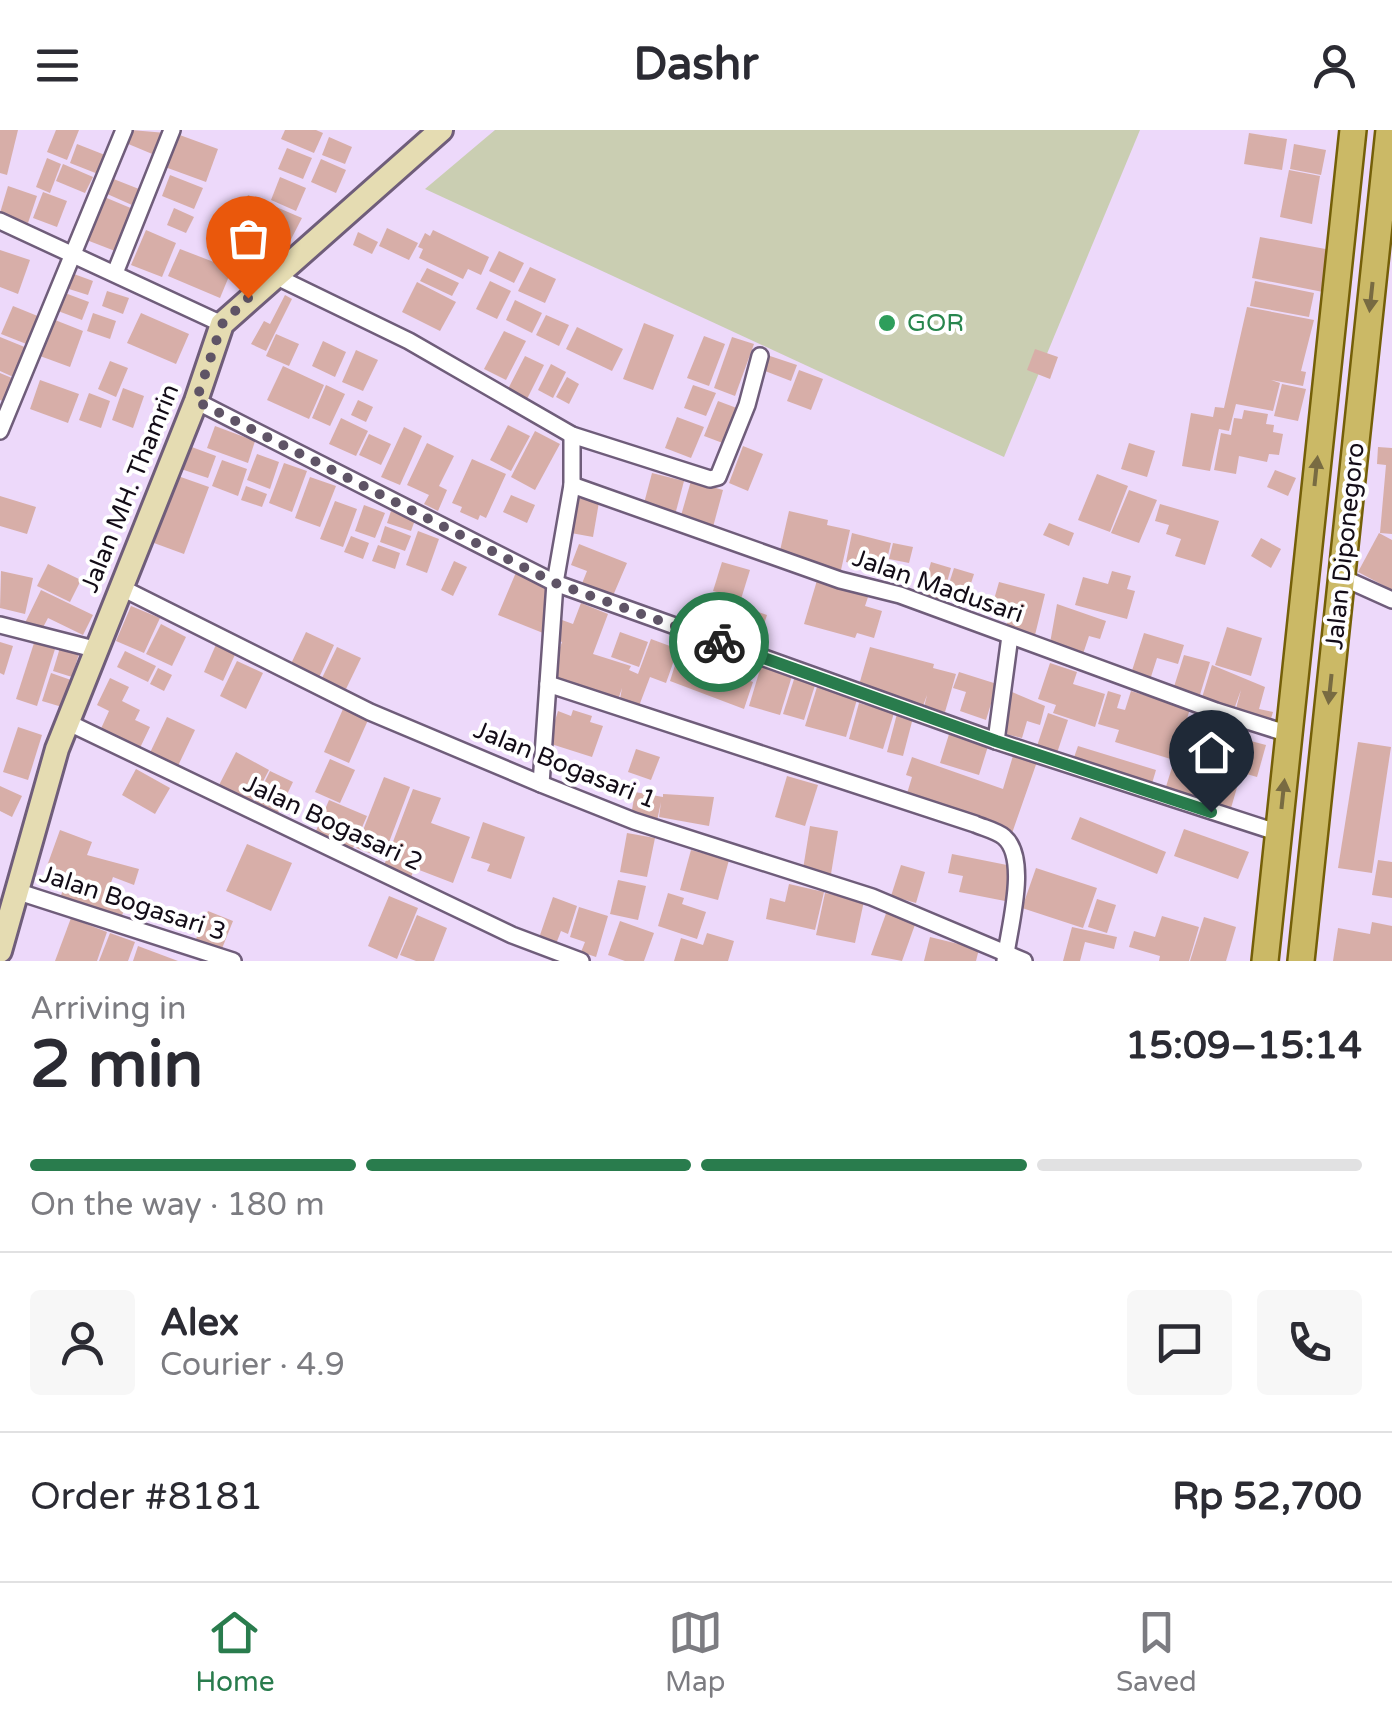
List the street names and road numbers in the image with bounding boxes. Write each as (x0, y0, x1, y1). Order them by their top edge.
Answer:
street label: Jalan MH. Thamrin (74, 379, 186, 597)
street label: Jalan Diponegoro (1319, 441, 1371, 651)
street label: Jalan Madusari (849, 543, 1027, 629)
street label: Jalan Bogasari 1 (469, 715, 661, 815)
street label: Jalan Bogasari 2 (239, 768, 427, 878)
street label: Jalan Bogasari 3 (36, 859, 230, 947)

